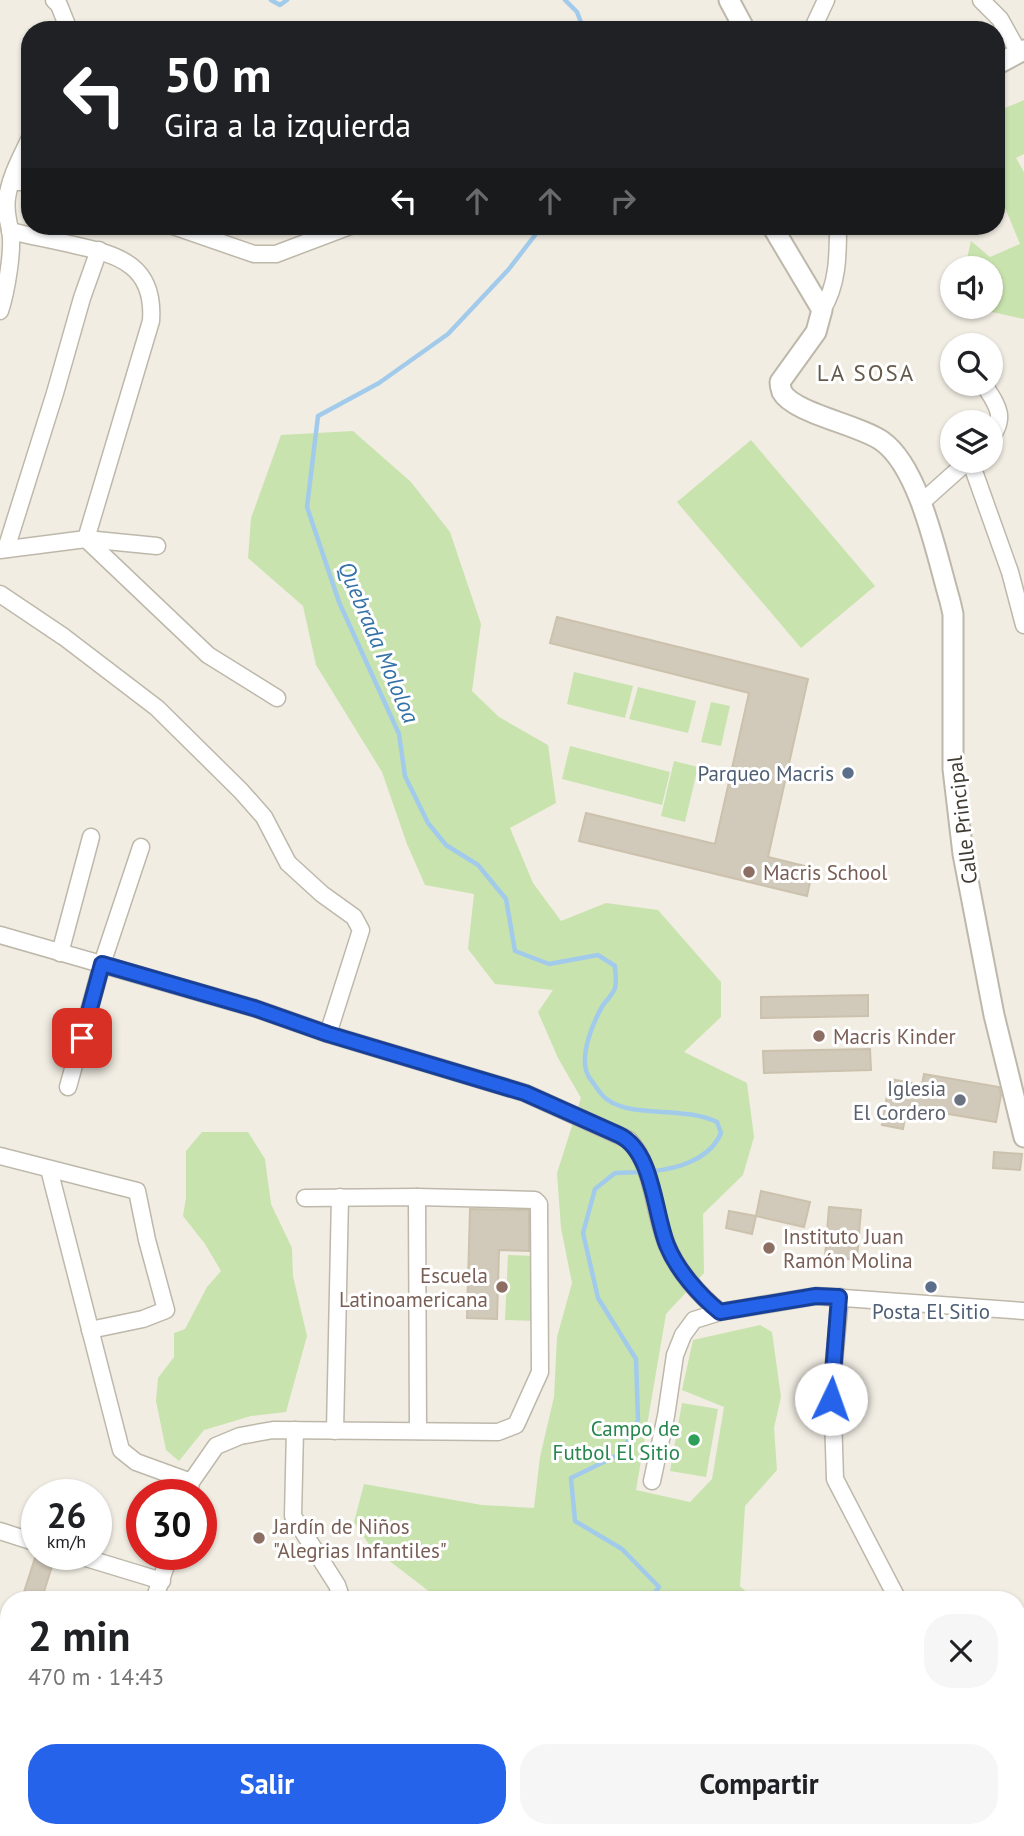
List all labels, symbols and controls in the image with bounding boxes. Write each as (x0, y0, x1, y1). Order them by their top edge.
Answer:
text: 50 m (164, 42, 271, 106)
icon: left (49, 49, 140, 140)
text: Gira a la izquierda (164, 104, 411, 146)
icon: left (385, 182, 423, 220)
icon: ahead (458, 182, 496, 220)
icon: ahead (531, 182, 569, 220)
icon: right (604, 182, 642, 220)
map controls (940, 256, 1003, 473)
button: sound (940, 256, 1003, 319)
button: search (940, 333, 1003, 396)
district label: LA SOSA (817, 358, 915, 387)
button: layers (940, 410, 1003, 473)
water label: Quebrada Mololoa (332, 557, 426, 727)
street label: Calle Principal (941, 754, 983, 886)
place label: Parqueo Macris (697, 760, 834, 787)
marker: Parqueo Macris (840, 765, 856, 781)
place label: Macris School (763, 859, 887, 886)
marker: Macris School (741, 864, 757, 880)
pin (52, 1008, 112, 1068)
icon: arrive (63, 1019, 101, 1057)
place label: Macris Kinder (833, 1023, 956, 1050)
marker: Macris Kinder (811, 1028, 827, 1044)
place label: Iglesia El Cordero (853, 1075, 946, 1126)
marker: Iglesia El Cordero (952, 1092, 968, 1108)
place label: Instituto Juan Ramón Molina (783, 1223, 913, 1274)
marker: Instituto Juan Ramón Molina (761, 1240, 777, 1256)
place label: Escuela Latinoamericana (339, 1262, 488, 1313)
marker: Escuela Latinoamericana (494, 1279, 510, 1295)
marker: Posta El Sitio (923, 1279, 939, 1295)
place label: Posta El Sitio (872, 1298, 990, 1325)
position arrow (794, 1362, 868, 1436)
place label: Campo de Futbol El Sitio (553, 1415, 680, 1466)
marker: Campo de Futbol El Sitio (686, 1432, 702, 1448)
speed limit sign: 30 (126, 1479, 217, 1570)
text: 26 (47, 1492, 86, 1538)
place label: Jardín de Niños "Alegrias Infantiles" (272, 1513, 447, 1564)
text: km/h (47, 1530, 86, 1553)
marker: Jardín de Niños "Alegrias Infantiles" (251, 1530, 267, 1546)
text: 2 min (28, 1608, 130, 1663)
button: close (924, 1614, 998, 1688)
text: 470 m · 14:43 (28, 1662, 164, 1691)
button: Salir (28, 1744, 506, 1824)
button: Compartir (520, 1744, 998, 1824)

